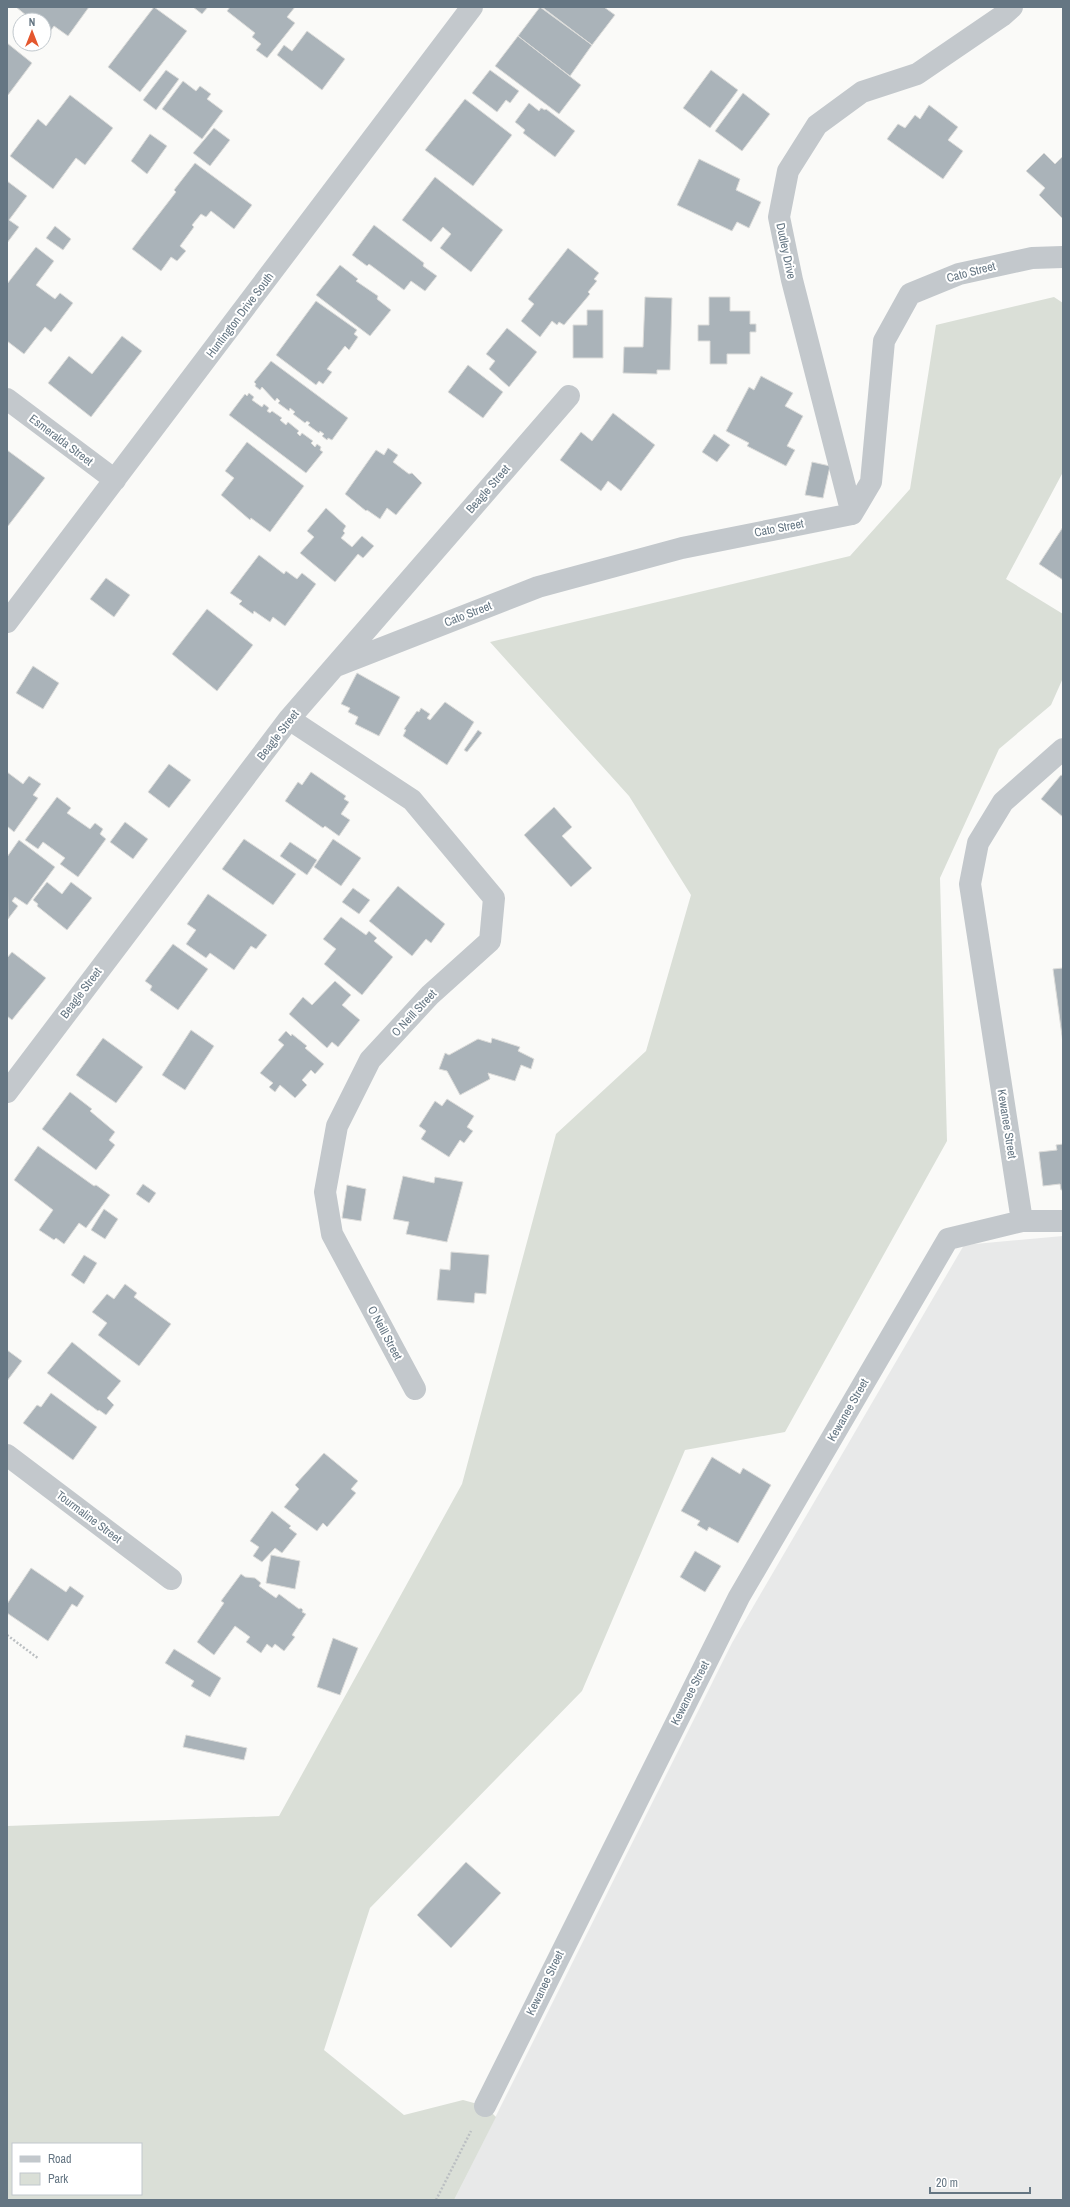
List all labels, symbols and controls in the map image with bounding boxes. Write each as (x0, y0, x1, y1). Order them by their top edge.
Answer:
north arrow (12, 12, 52, 52)
text: N (29, 15, 35, 29)
street label: Dudley Drive (772, 222, 800, 280)
street label: Cato Street (945, 258, 997, 286)
street label: Huntington Drive South (203, 269, 277, 361)
street label: Esmeralda Street (26, 411, 96, 469)
street label: Beagle Street (462, 461, 514, 517)
street label: Cato Street (753, 515, 805, 541)
street label: Cato Street (442, 598, 494, 630)
street label: Beagle Street (253, 706, 303, 763)
street label: Beagle Street (57, 964, 105, 1022)
street label: O Neill Street (388, 986, 440, 1040)
street label: Kewanee Street (994, 1088, 1020, 1160)
street label: O Neill Street (364, 1303, 406, 1363)
street label: Kewanee Street (824, 1375, 873, 1444)
street label: Tourmaline Street (53, 1487, 125, 1547)
street label: Kewanee Street (667, 1658, 713, 1728)
street label: Kewanee Street (522, 1948, 568, 2018)
legend (12, 2143, 142, 2195)
text: Road (48, 2151, 72, 2167)
scale bar (930, 2169, 1030, 2195)
text: Park (48, 2171, 68, 2187)
text: 20 m (936, 2175, 958, 2191)

